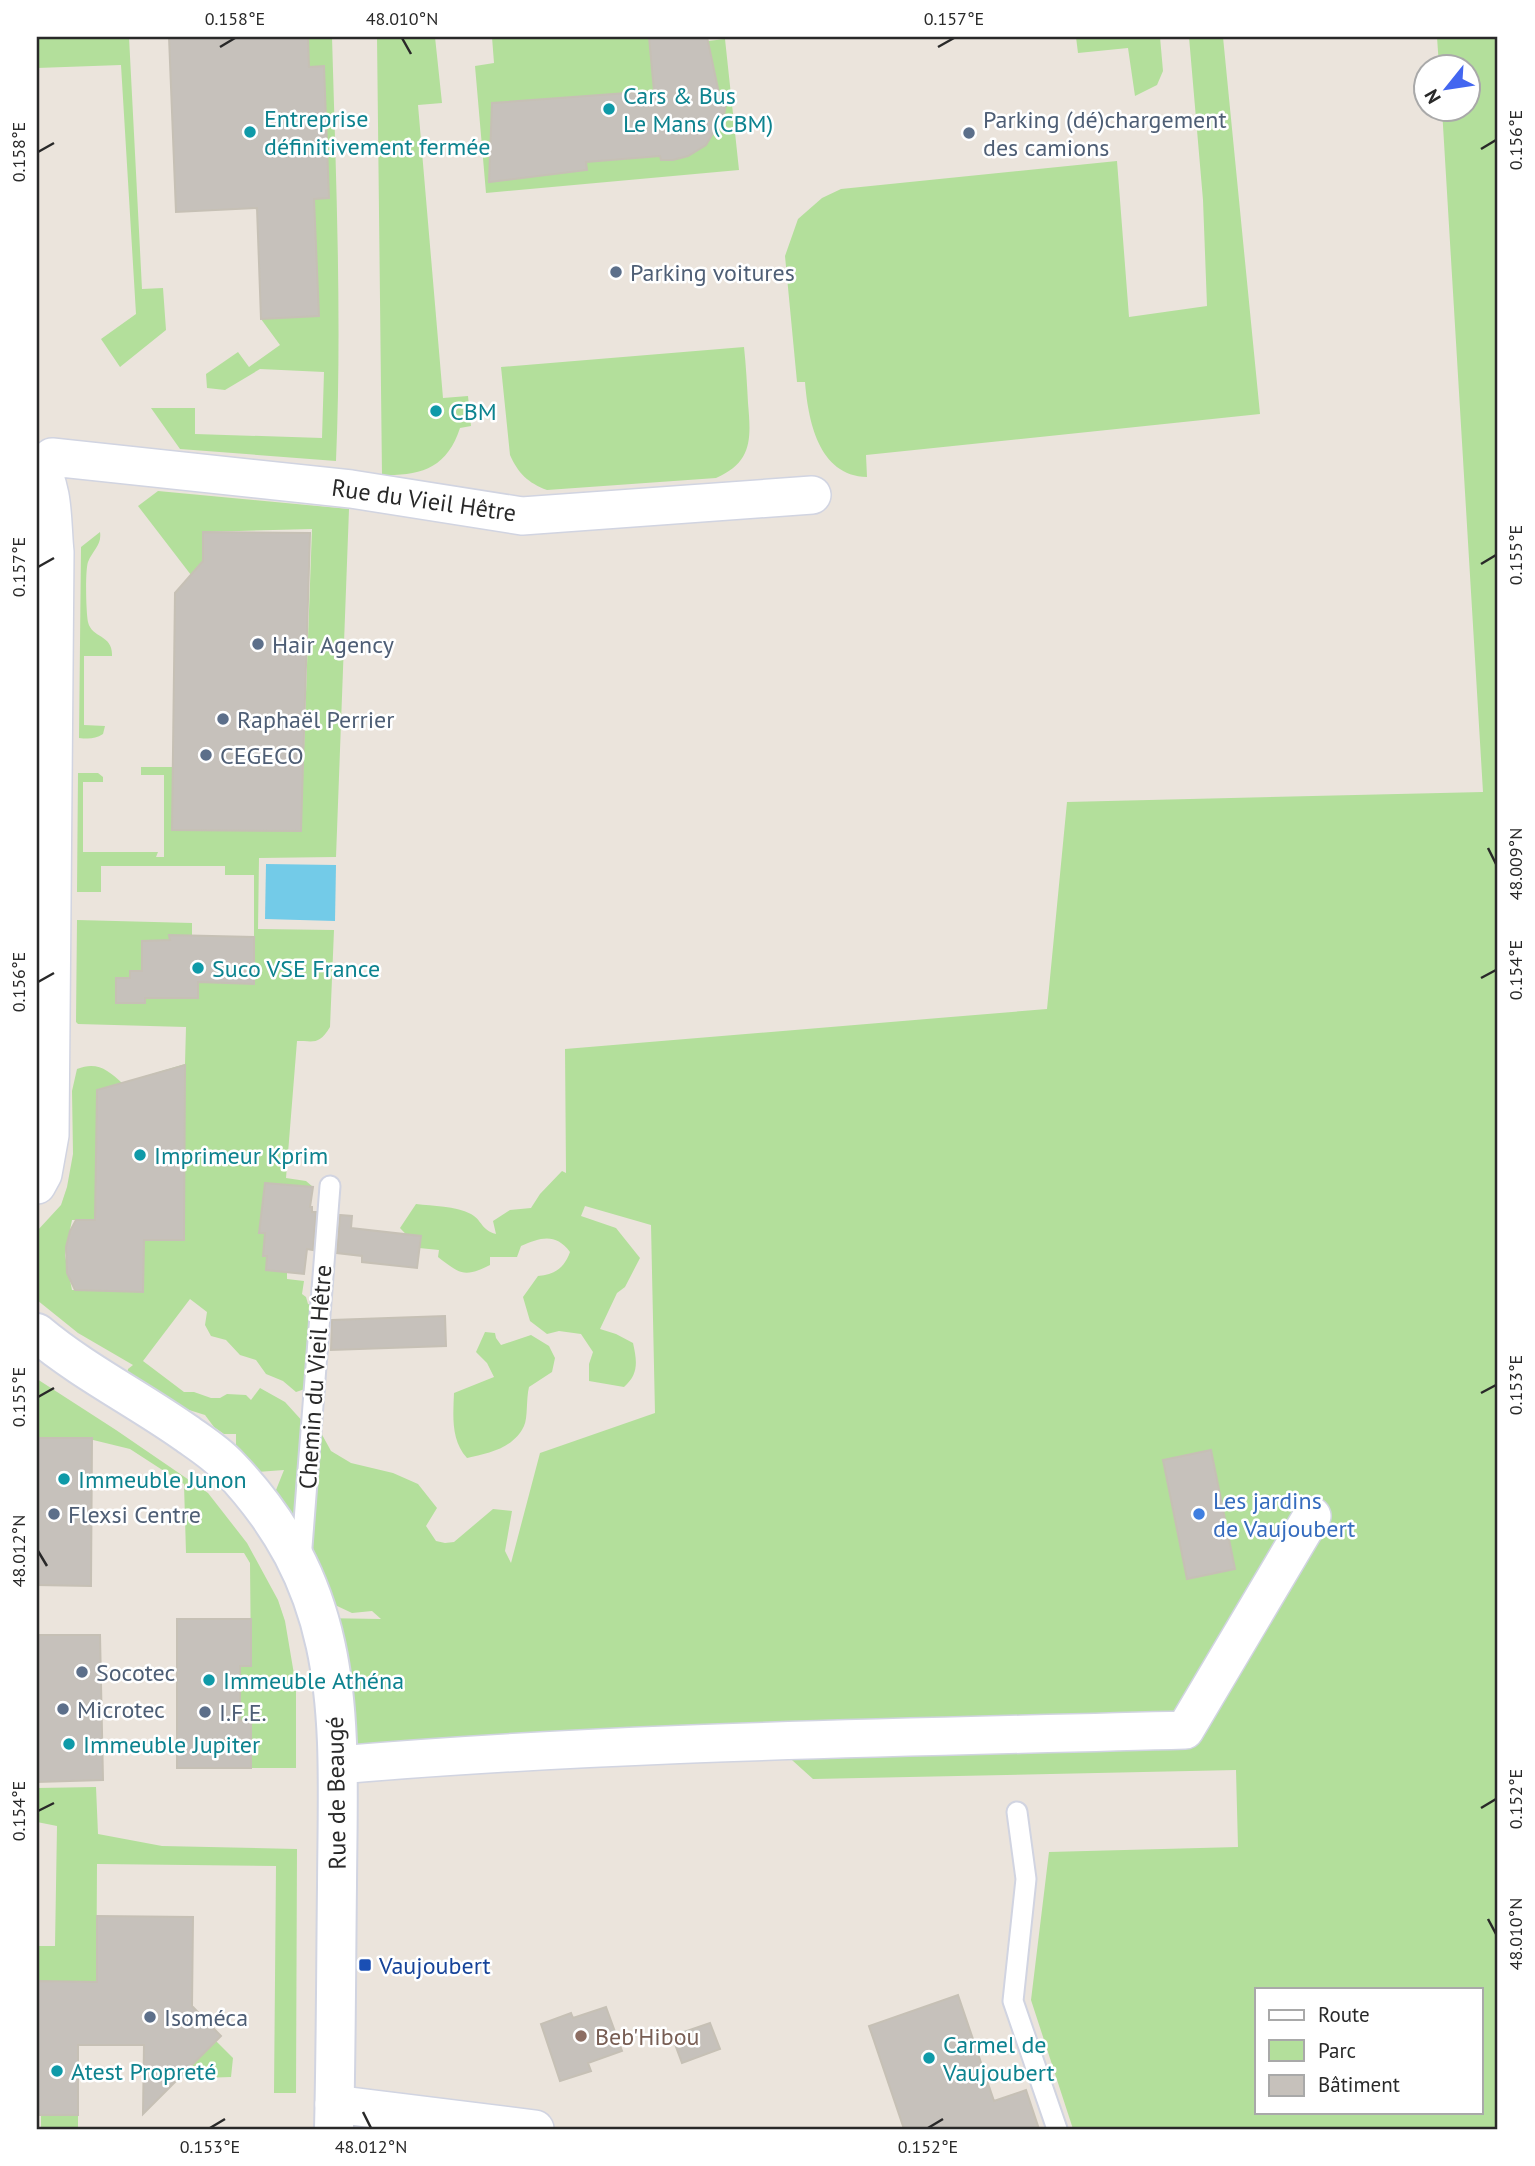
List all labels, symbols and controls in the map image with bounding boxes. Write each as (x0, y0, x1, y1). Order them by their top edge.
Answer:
text: 0.158°E (205, 7, 265, 30)
text: 48.010°N (366, 7, 438, 30)
text: 0.157°E (924, 7, 984, 30)
north arrow (1412, 52, 1482, 122)
place label: Cars & Bus Le Mans (CBM) (623, 80, 773, 139)
text: N (1419, 85, 1446, 108)
marker: Cars & Bus Le Mans (CBM) (601, 101, 617, 117)
place label: Entreprise définitivement fermée (264, 103, 490, 162)
place label: Parking (dé)chargement des camions (983, 104, 1227, 163)
text: 0.156°E (1504, 110, 1527, 170)
text: 0.158°E (7, 122, 30, 182)
marker: Entreprise définitivement fermée (242, 124, 258, 140)
marker: Parking (dé)chargement des camions (961, 125, 977, 141)
place label: Parking voitures (630, 257, 795, 288)
marker: Parking voitures (608, 264, 624, 280)
place label: CBM (450, 396, 497, 427)
marker: CBM (428, 403, 444, 419)
street label: Rue du Vieil Hêtre (330, 472, 518, 528)
text: 0.155°E (1504, 525, 1527, 585)
text: 0.157°E (7, 537, 30, 597)
place label: Hair Agency (272, 629, 394, 660)
marker: Hair Agency (250, 636, 266, 652)
place label: Raphaël Perrier (237, 704, 394, 735)
marker: Raphaël Perrier (215, 711, 231, 727)
place label: CEGECO (220, 740, 304, 771)
marker: CEGECO (198, 747, 214, 763)
text: 48.009°N (1504, 828, 1527, 900)
text: 0.154°E (1504, 940, 1527, 1000)
text: 0.156°E (7, 952, 30, 1012)
place label: Suco VSE France (212, 953, 380, 984)
marker: Suco VSE France (190, 960, 206, 976)
place label: Imprimeur Kprim (154, 1140, 328, 1171)
marker: Imprimeur Kprim (132, 1147, 148, 1163)
street label: Chemin du Vieil Hêtre (292, 1264, 338, 1490)
text: 0.153°E (1504, 1355, 1527, 1415)
text: 0.155°E (7, 1367, 30, 1427)
place label: Immeuble Junon (78, 1464, 247, 1495)
marker: Immeuble Junon (56, 1471, 72, 1487)
place label: Les jardins de Vaujoubert (1213, 1485, 1355, 1544)
place label: Flexsi Centre (68, 1499, 201, 1530)
marker: Flexsi Centre (46, 1506, 62, 1522)
marker: Les jardins de Vaujoubert (1191, 1506, 1207, 1522)
text: 48.012°N (7, 1515, 30, 1587)
place label: Socotec (96, 1657, 176, 1688)
marker: Socotec (74, 1664, 90, 1680)
place label: Immeuble Athéna (223, 1665, 404, 1696)
marker: Immeuble Athéna (201, 1672, 217, 1688)
place label: Microtec (77, 1694, 165, 1725)
place label: I.F.E. (219, 1697, 267, 1728)
marker: Microtec (55, 1701, 71, 1717)
marker: I.F.E. (197, 1704, 213, 1720)
street label: Rue de Beaugé (319, 1716, 353, 1870)
place label: Immeuble Jupiter (83, 1729, 260, 1760)
marker: Immeuble Jupiter (61, 1736, 77, 1752)
text: 0.152°E (1504, 1769, 1527, 1829)
text: 0.154°E (7, 1781, 30, 1841)
text: 48.010°N (1504, 1898, 1527, 1970)
place label: Vaujoubert (378, 1950, 491, 1981)
marker: Vaujoubert (357, 1957, 373, 1973)
legend (1255, 1988, 1482, 2114)
text: Route (1318, 2001, 1370, 2028)
place label: Isoméca (164, 2002, 248, 2033)
marker: Isoméca (142, 2009, 158, 2025)
place label: Beb'Hibou (595, 2021, 699, 2052)
marker: Beb'Hibou (573, 2028, 589, 2044)
place label: Carmel de Vaujoubert (942, 2029, 1055, 2088)
text: Parc (1318, 2037, 1356, 2064)
marker: Carmel de Vaujoubert (921, 2050, 937, 2066)
place label: Atest Propreté (71, 2056, 216, 2087)
marker: Atest Propreté (49, 2063, 65, 2079)
text: Bâtiment (1318, 2071, 1400, 2098)
text: 0.153°E (180, 2135, 240, 2158)
text: 48.012°N (335, 2135, 407, 2158)
text: 0.152°E (898, 2135, 958, 2158)

